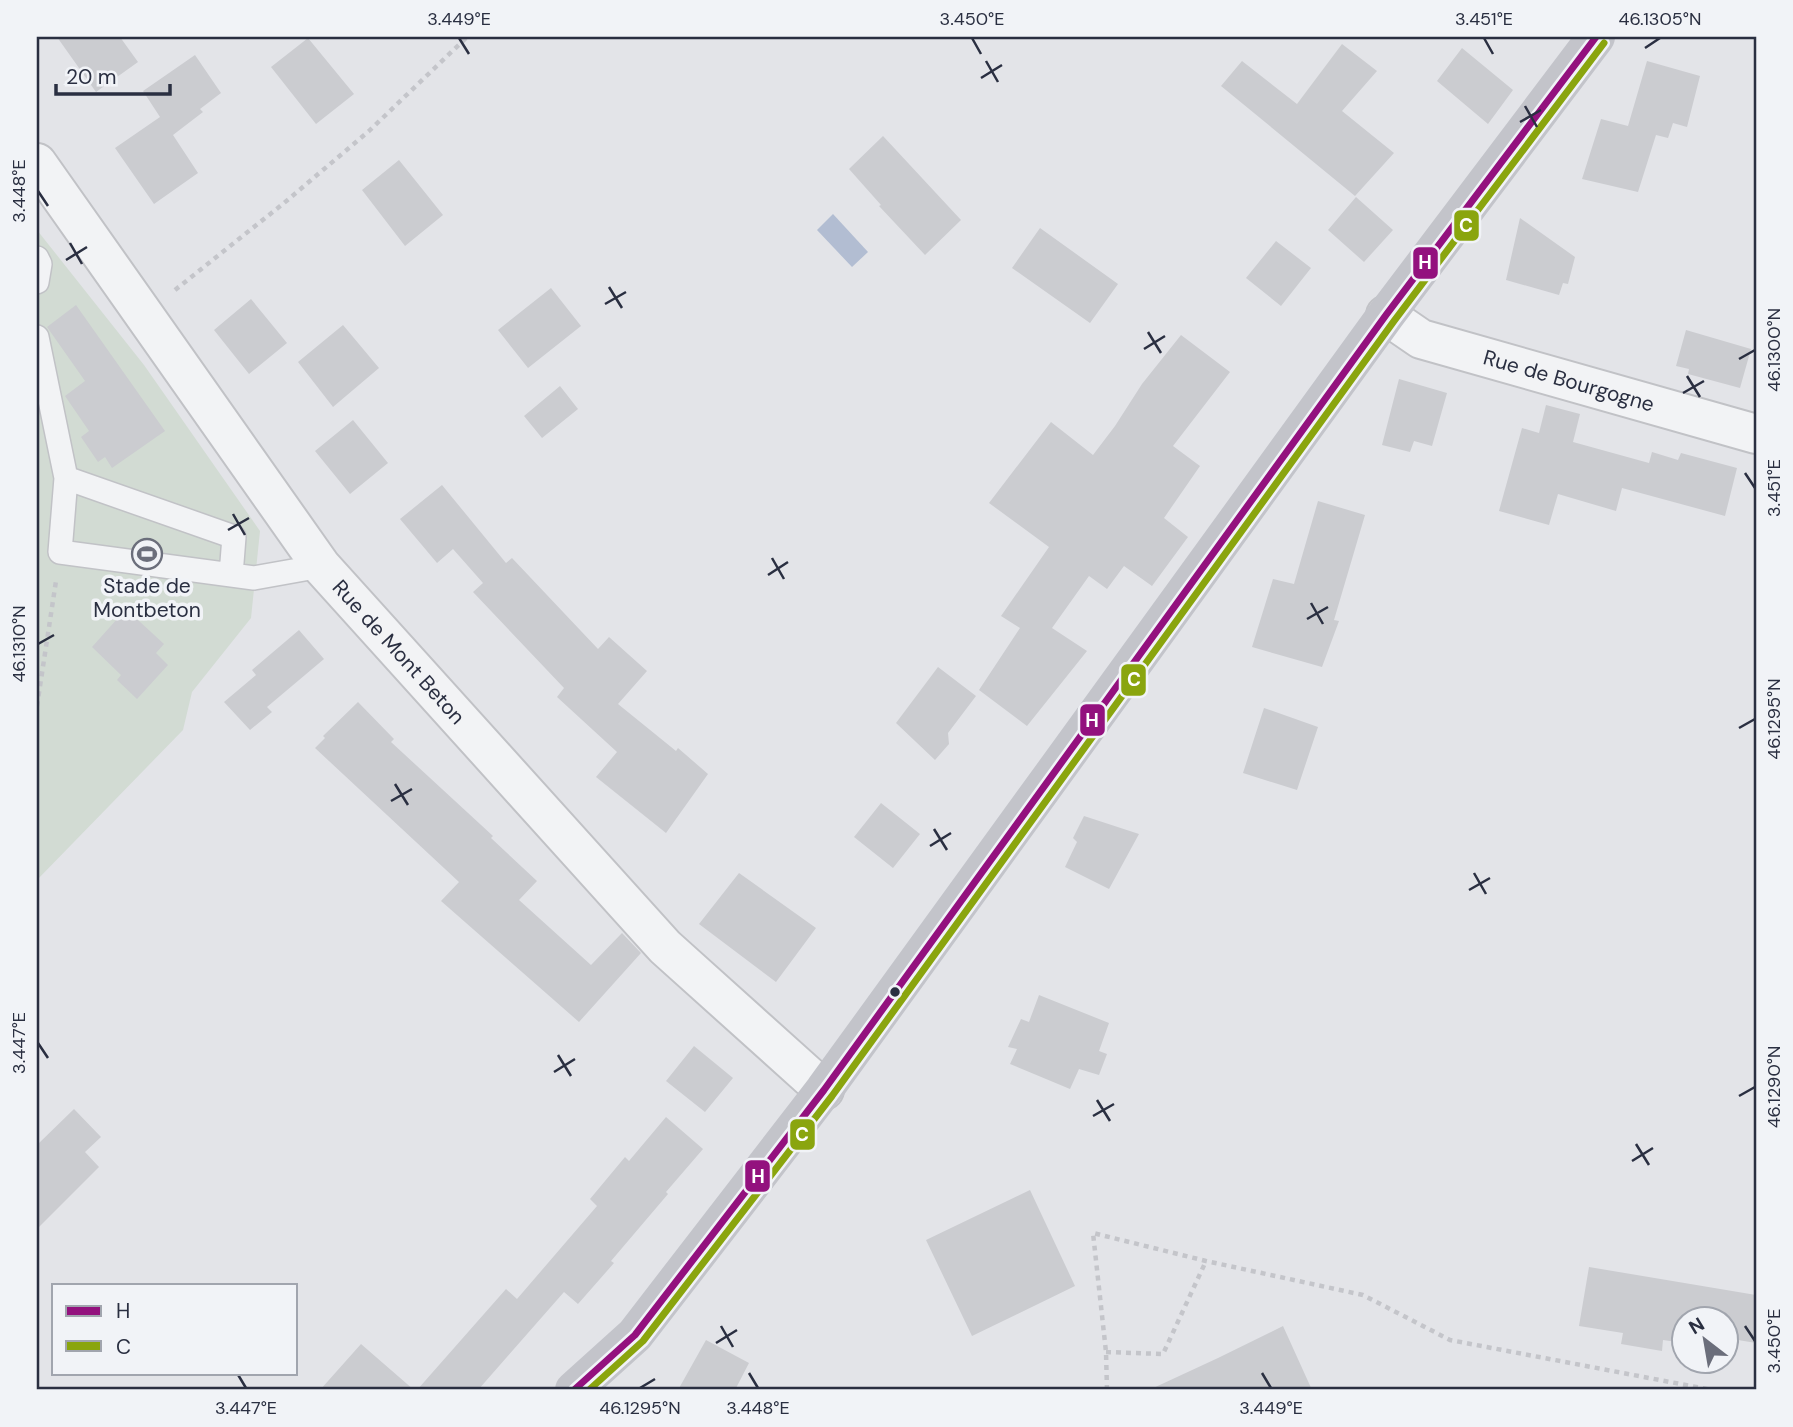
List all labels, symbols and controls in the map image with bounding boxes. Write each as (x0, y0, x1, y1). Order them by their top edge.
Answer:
text: 3.449°E (427, 7, 491, 31)
text: 3.450°E (940, 7, 1004, 31)
text: 3.451°E (1455, 7, 1513, 31)
text: 46.1305°N (1619, 7, 1701, 31)
scale bar (56, 52, 170, 96)
text: 20 m (66, 63, 117, 91)
text: 3.448°E (7, 159, 31, 223)
line badge: C (1453, 209, 1480, 242)
text: C (1459, 213, 1473, 238)
line badge: H (1412, 246, 1439, 280)
text: H (1418, 250, 1432, 275)
text: 46.1300°N (1762, 308, 1786, 392)
street label: Rue de Bourgogne (1480, 343, 1658, 418)
text: 3.451°E (1762, 459, 1786, 517)
sports icon: Stade de Montbeton (130, 537, 164, 571)
place label: Stade de Montbeton (93, 572, 201, 624)
street label: Rue de Mont Beton (326, 574, 471, 730)
text: 46.1310°N (7, 605, 31, 683)
line badge: C (1120, 663, 1147, 697)
text: C (1127, 667, 1141, 692)
text: 46.1295°N (1762, 678, 1786, 760)
line badge: H (1079, 703, 1106, 737)
text: H (1085, 708, 1099, 733)
unlabelled marker (888, 985, 902, 999)
text: 3.447°E (7, 1012, 31, 1074)
text: 46.1290°N (1762, 1046, 1786, 1128)
line badge: C (789, 1118, 816, 1151)
text: C (795, 1122, 809, 1147)
line badge: H (744, 1159, 771, 1193)
text: H (751, 1164, 765, 1189)
legend (52, 1284, 298, 1374)
text: H (116, 1297, 130, 1325)
north arrow (1671, 1304, 1741, 1374)
text: 3.450°E (1762, 1309, 1786, 1373)
text: N (1684, 1312, 1709, 1340)
text: C (116, 1333, 131, 1361)
text: 3.447°E (215, 1396, 277, 1420)
text: 46.1295°N (599, 1396, 681, 1420)
text: 3.448°E (726, 1396, 790, 1420)
text: 3.449°E (1239, 1396, 1303, 1420)

